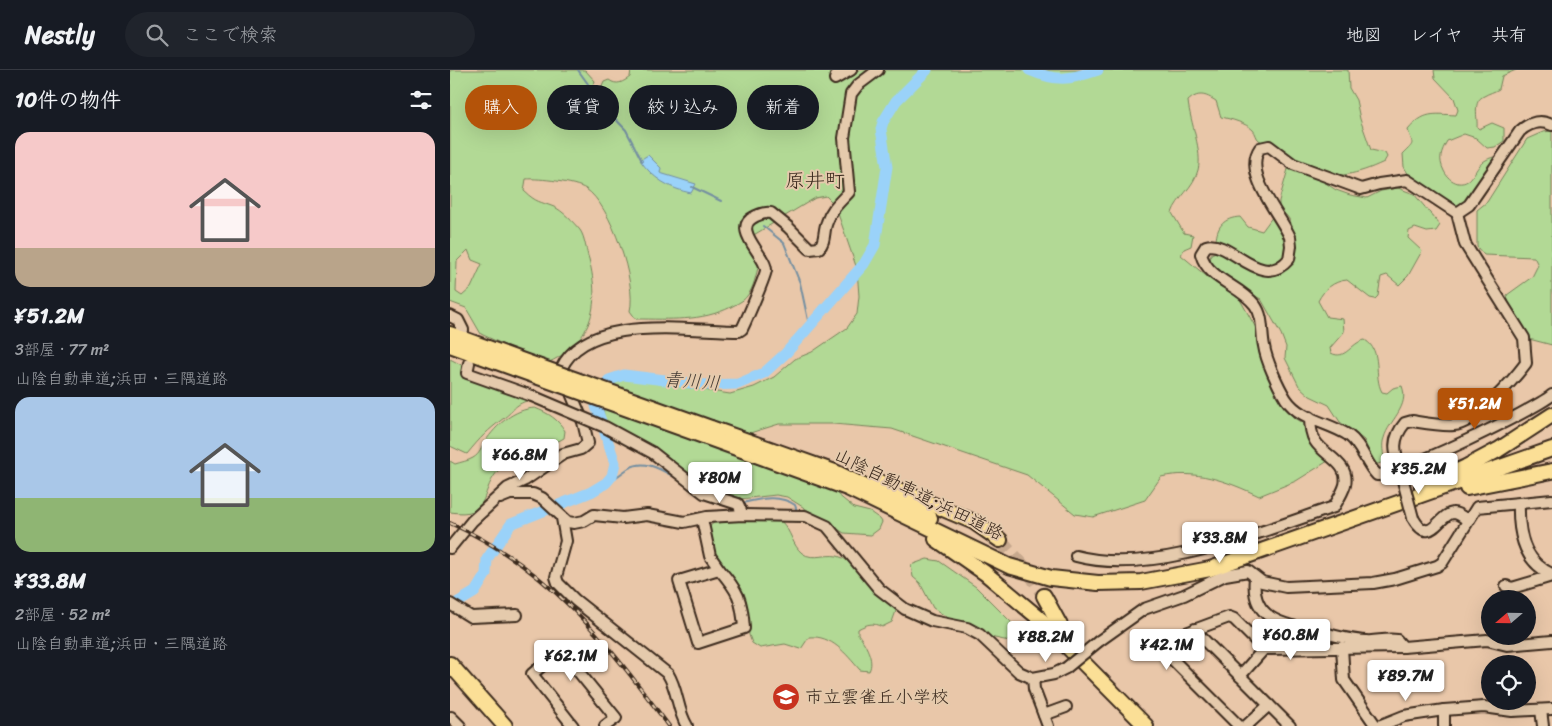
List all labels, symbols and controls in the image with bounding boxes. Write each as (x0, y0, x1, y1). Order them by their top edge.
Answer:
search box (125, 12, 475, 57)
text: Nestly (25, 14, 95, 56)
text: ここで検索 (183, 18, 278, 51)
text: 地図 (1346, 19, 1382, 51)
text: レイヤ (1410, 19, 1463, 51)
text: 共有 (1491, 19, 1527, 51)
icon: search (143, 21, 171, 49)
text: 10件の物件 (15, 81, 121, 119)
chip: 購入 (465, 85, 537, 130)
chip: 賃貸 (547, 85, 619, 130)
chip: 絞り込み (629, 85, 737, 130)
chip: 新着 (747, 85, 819, 130)
icon: filters (407, 86, 435, 114)
district label: 原井町 (785, 163, 845, 198)
icon: home (180, 165, 270, 255)
text: ¥51.2M (15, 297, 84, 335)
text: 3部屋 · 77 m² (15, 335, 109, 364)
water label: 青川川 (662, 363, 722, 399)
text: 山陰自動車道;浜田・三隅道路 (15, 364, 228, 393)
pin: ¥51.2M (1434, 388, 1516, 430)
text: ¥51.2M (1449, 389, 1501, 418)
icon: home (180, 430, 270, 520)
pin: ¥66.8M (479, 438, 561, 481)
street label: 山陰自動車道;浜田道路 (829, 439, 1009, 549)
text: ¥66.8M (493, 440, 547, 469)
pin: ¥35.2M (1378, 452, 1460, 495)
text: ¥35.2M (1392, 454, 1446, 483)
pin: ¥80M (690, 462, 750, 504)
text: ¥80M (699, 463, 741, 492)
pin: ¥33.8M (1179, 522, 1261, 564)
text: ¥33.8M (1193, 523, 1247, 552)
text: ¥33.8M (15, 562, 86, 600)
north arrow (1481, 590, 1536, 645)
map controls (1481, 590, 1536, 710)
text: 2部屋 · 52 m² (15, 600, 111, 629)
pin: ¥60.8M (1250, 618, 1332, 661)
pin: ¥88.2M (1005, 620, 1087, 663)
text: ¥60.8M (1263, 620, 1319, 649)
text: ¥88.2M (1018, 622, 1074, 651)
pin: ¥42.1M (1126, 628, 1208, 671)
text: 山陰自動車道;浜田・三隅道路 (15, 629, 228, 658)
text: ¥42.1M (1141, 630, 1193, 659)
pin: ¥62.1M (530, 640, 612, 682)
text: ¥62.1M (545, 641, 597, 670)
button: locate (1481, 655, 1536, 710)
pin: ¥89.7M (1365, 660, 1447, 702)
text: ¥89.7M (1378, 661, 1434, 690)
place label: 市立雲雀丘小学校 (805, 681, 949, 713)
school or university icon: 市立雲雀丘小学校 (771, 682, 801, 712)

